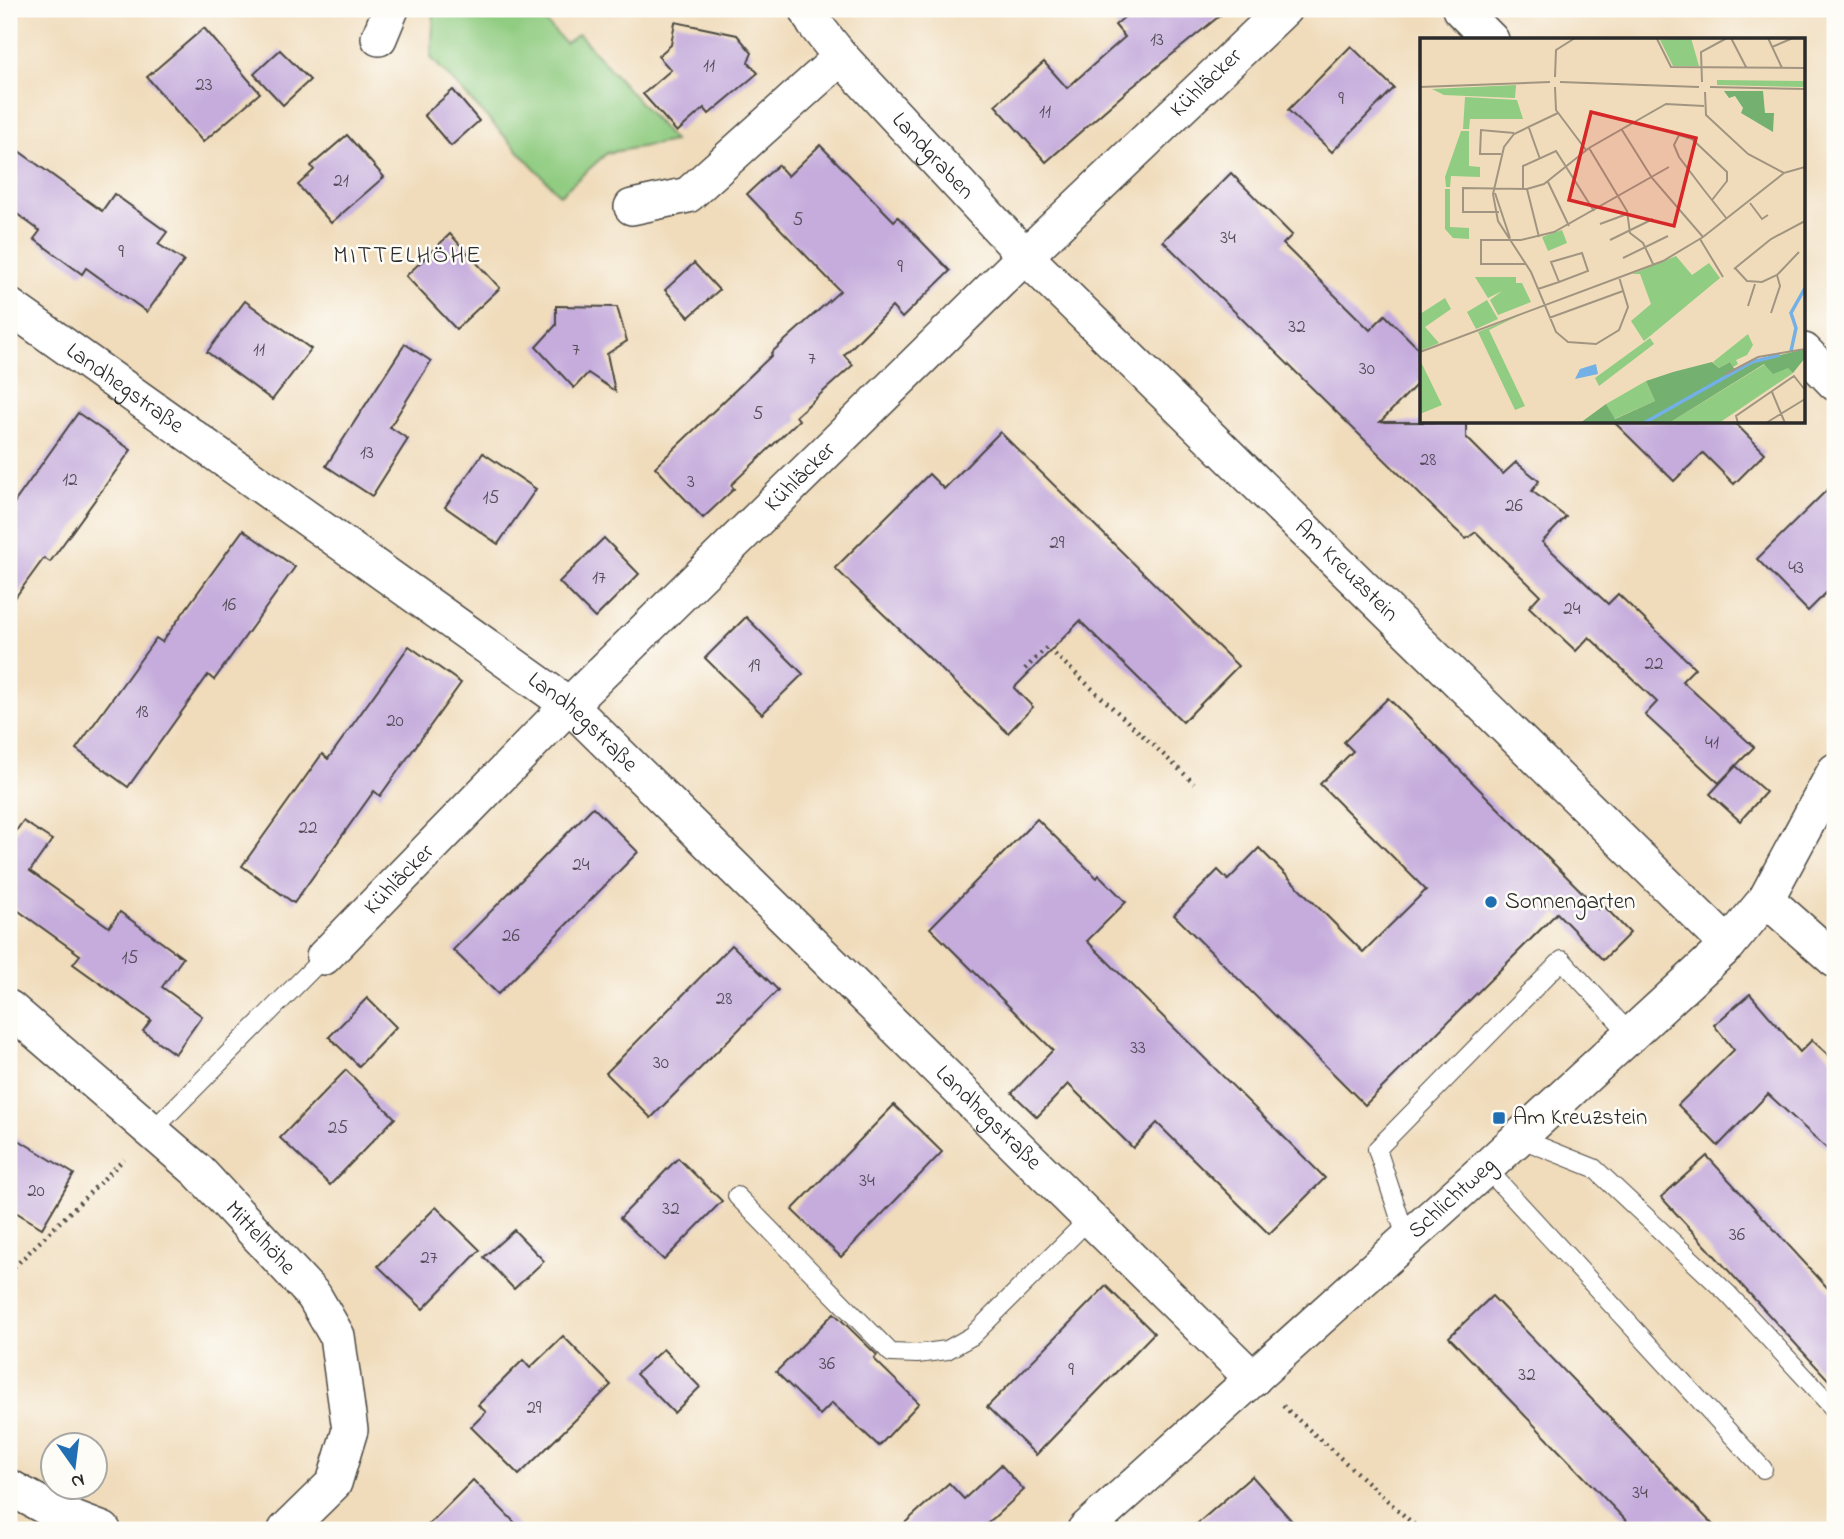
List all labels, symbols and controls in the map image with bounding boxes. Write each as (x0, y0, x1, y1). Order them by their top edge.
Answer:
house number: 13 (1150, 27, 1164, 54)
inset map (1420, 38, 1806, 424)
street label: Kühläcker (1163, 40, 1250, 126)
house number: 11 (703, 53, 715, 80)
house number: 23 (195, 72, 213, 99)
house number: 9 (1338, 86, 1344, 113)
house number: 11 (1039, 99, 1051, 126)
street label: Landgraben (884, 105, 982, 207)
house number: 21 (333, 168, 349, 195)
house number: 5 (793, 207, 804, 234)
house number: 34 (1220, 225, 1236, 252)
house number: 9 (118, 239, 124, 266)
district label: MITTELHÖHE (333, 239, 483, 274)
house number: 9 (897, 254, 903, 281)
house number: 32 (1288, 314, 1306, 341)
street label: Landhegstraße (59, 335, 191, 442)
house number: 11 (253, 337, 265, 364)
house number: 7 (572, 337, 580, 364)
house number: 7 (808, 346, 816, 373)
house number: 30 (1359, 356, 1375, 383)
house number: 5 (753, 401, 764, 428)
street label: Kühläcker (757, 434, 844, 520)
house number: 13 (360, 440, 374, 467)
house number: 28 (1420, 447, 1436, 474)
house number: 12 (62, 467, 78, 494)
house number: 3 (687, 469, 695, 496)
house number: 15 (483, 485, 500, 512)
house number: 26 (1505, 493, 1523, 520)
street label: Am Kreuzstein (1287, 512, 1406, 630)
house number: 29 (1049, 530, 1065, 557)
house number: 43 (1788, 555, 1804, 582)
house number: 17 (592, 565, 606, 592)
house number: 16 (222, 592, 236, 619)
house number: 24 (1563, 596, 1581, 623)
house number: 22 (1645, 651, 1663, 678)
house number: 19 (748, 653, 760, 680)
street label: Landhegstraße (521, 664, 646, 781)
house number: 18 (135, 699, 149, 726)
house number: 20 (386, 708, 404, 735)
house number: 41 (1705, 730, 1719, 757)
house number: 22 (299, 815, 317, 842)
street label: Kühläcker (357, 836, 443, 923)
house number: 24 (572, 852, 590, 879)
place label: Sonnengarten (1505, 886, 1635, 920)
marker: Sonnengarten (1483, 894, 1499, 910)
house number: 26 (502, 923, 520, 950)
house number: 15 (122, 945, 139, 972)
house number: 28 (716, 986, 732, 1013)
house number: 33 (1130, 1035, 1146, 1062)
house number: 30 (653, 1050, 669, 1077)
street label: Landhegstraße (927, 1058, 1049, 1179)
place label: Am Kreuzstein (1513, 1102, 1647, 1135)
marker: Am Kreuzstein (1491, 1110, 1507, 1126)
house number: 25 (328, 1115, 348, 1142)
street label: Schlichtweg (1401, 1150, 1505, 1247)
house number: 34 (859, 1168, 875, 1195)
house number: 20 (27, 1178, 45, 1205)
street label: Mittelhöhe (217, 1193, 304, 1283)
house number: 32 (662, 1196, 680, 1223)
house number: 36 (1729, 1222, 1745, 1249)
house number: 27 (420, 1245, 438, 1272)
house number: 36 (819, 1351, 835, 1378)
house number: 9 (1068, 1357, 1074, 1384)
house number: 32 (1518, 1362, 1536, 1389)
house number: 29 (526, 1395, 542, 1422)
north arrow (38, 1430, 108, 1500)
text: N (68, 1465, 87, 1495)
house number: 34 (1632, 1480, 1648, 1507)

